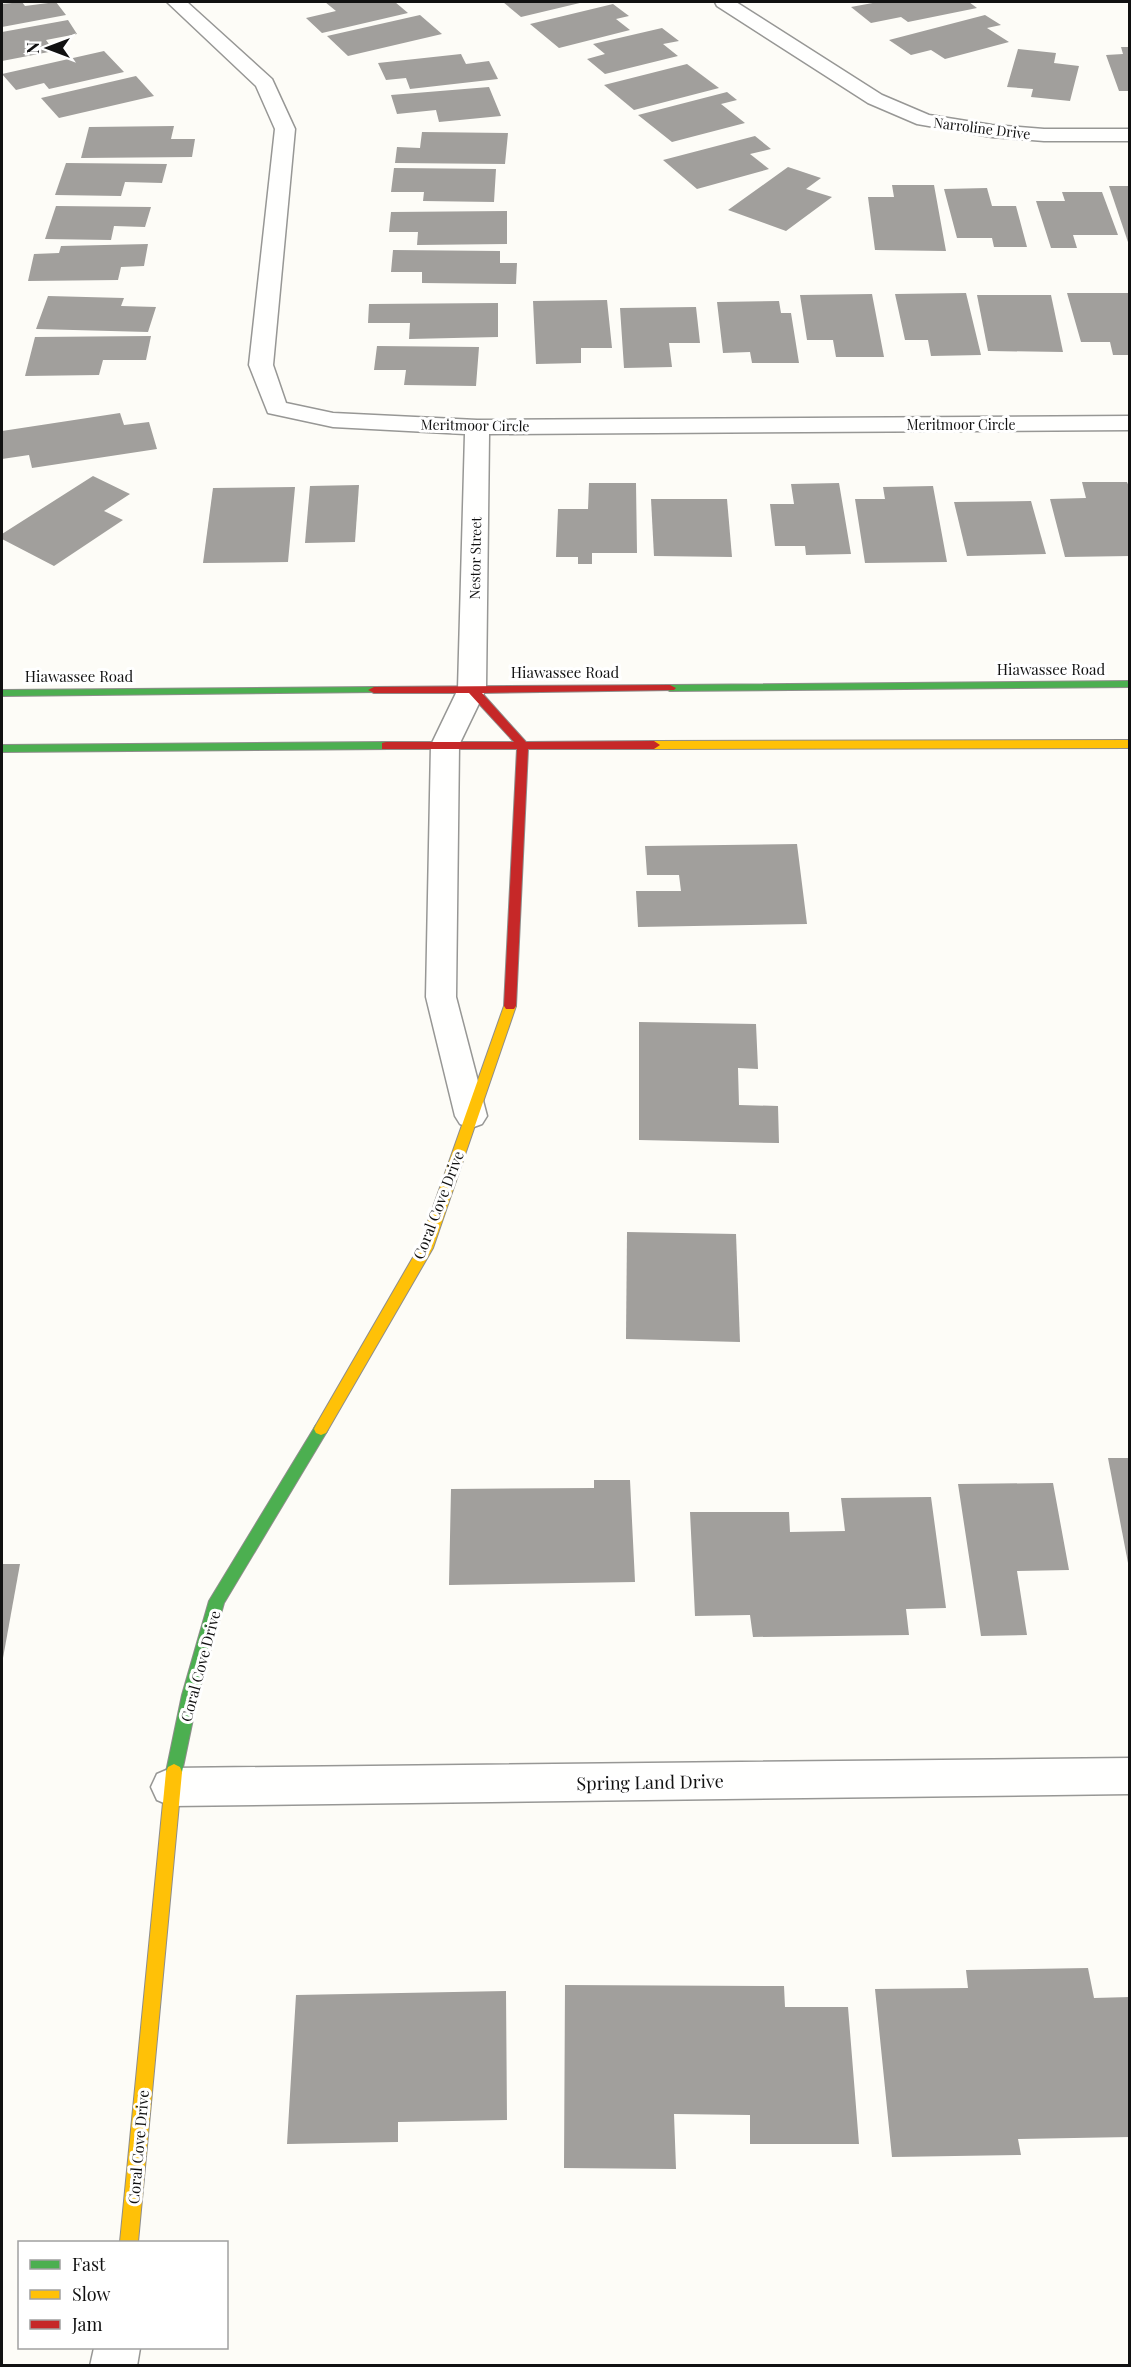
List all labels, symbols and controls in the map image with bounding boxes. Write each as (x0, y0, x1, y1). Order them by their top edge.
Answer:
north arrow (18, 18, 78, 78)
text: N (22, 42, 43, 54)
street label: Narroline Drive (932, 113, 1032, 143)
street label: Meritmoor Circle (420, 415, 530, 435)
street label: Meritmoor Circle (907, 415, 1015, 434)
street label: Nestor Street (465, 515, 485, 599)
street label: Hiawassee Road (997, 659, 1106, 679)
street label: Hiawassee Road (511, 662, 620, 682)
street label: Hiawassee Road (25, 666, 134, 686)
street label: Coral Cove Drive (408, 1148, 468, 1262)
street label: Coral Cove Drive (176, 1608, 224, 1724)
street label: Spring Land Drive (576, 1769, 724, 1795)
street label: Coral Cove Drive (123, 2089, 153, 2205)
legend (18, 2241, 228, 2349)
text: Fast (72, 2252, 106, 2276)
text: Slow (72, 2282, 110, 2306)
text: Jam (71, 2312, 102, 2336)

